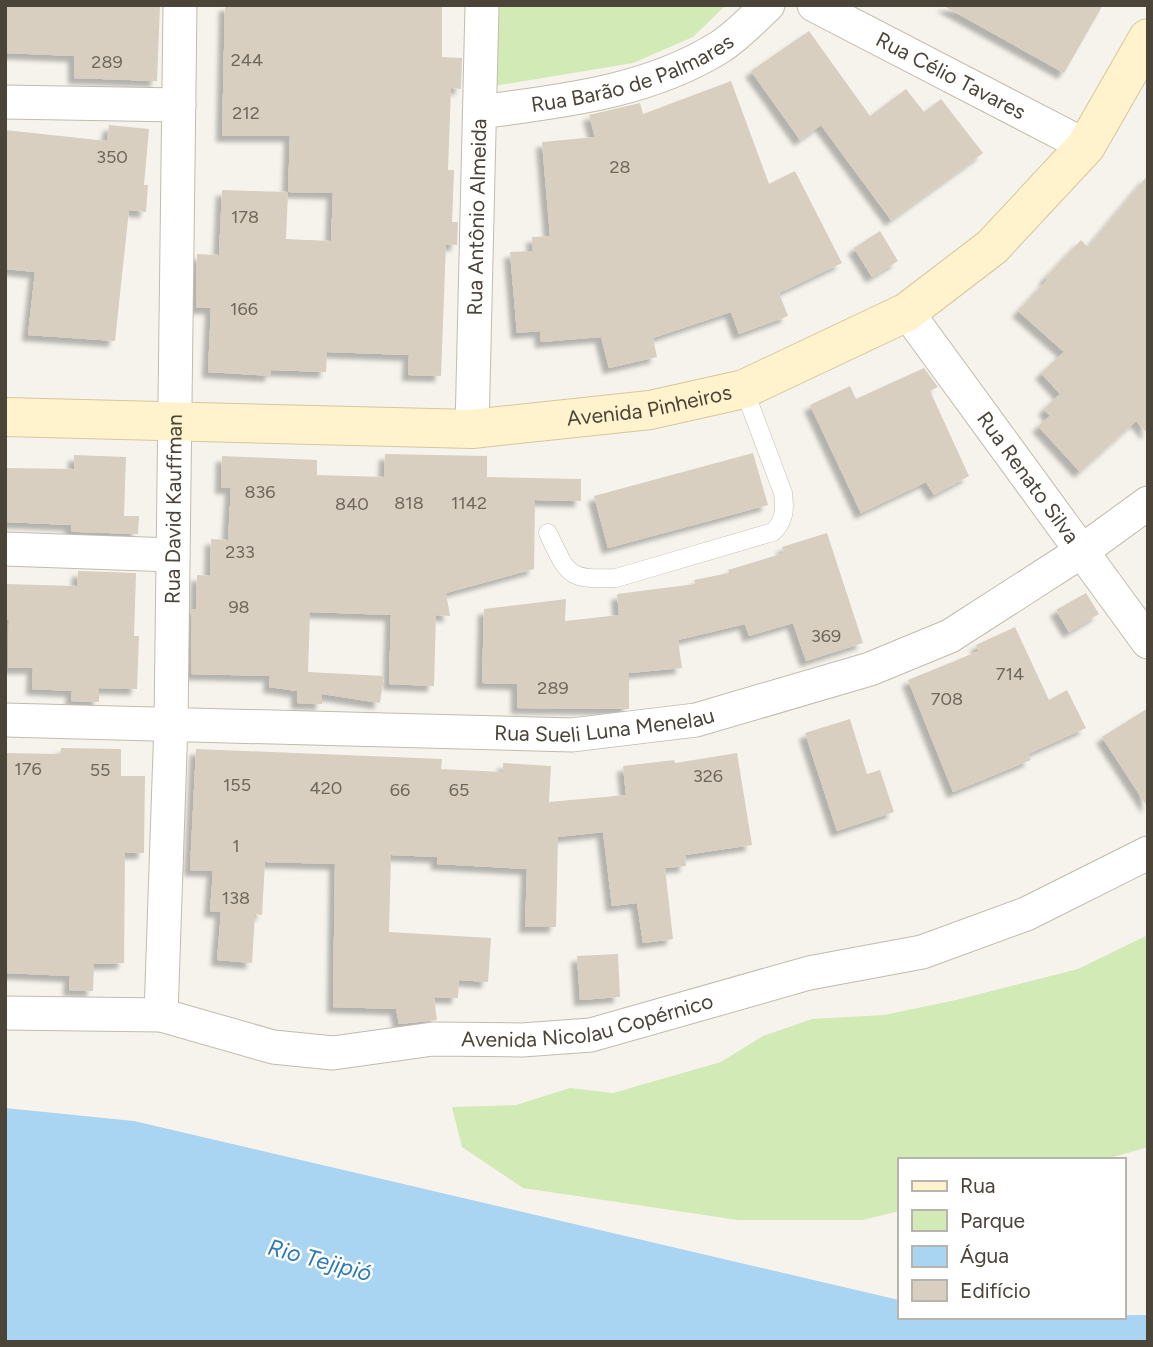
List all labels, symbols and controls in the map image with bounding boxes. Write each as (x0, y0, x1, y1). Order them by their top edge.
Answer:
street label: Rua Célio Tavares (872, 26, 1030, 124)
street label: Rua Barão de Palmares (529, 29, 738, 117)
house number: 244 (231, 49, 263, 71)
house number: 289 (91, 51, 123, 73)
house number: 212 (232, 102, 260, 124)
street label: Rua Antônio Almeida (462, 118, 491, 316)
house number: 350 (96, 146, 128, 168)
house number: 28 (609, 156, 631, 178)
house number: 178 (231, 206, 259, 228)
house number: 166 (230, 298, 258, 320)
street label: Avenida Pinheiros (565, 379, 734, 431)
street label: Rua Renato Silva (972, 407, 1085, 548)
street label: Rua David Kauffman (159, 414, 187, 604)
house number: 836 (244, 481, 276, 503)
house number: 818 (394, 492, 424, 514)
house number: 1142 (451, 492, 487, 514)
house number: 840 (335, 493, 369, 515)
house number: 233 (225, 541, 255, 563)
house number: 98 (228, 596, 250, 618)
house number: 369 (811, 625, 841, 647)
house number: 714 (996, 663, 1024, 685)
house number: 289 (537, 677, 569, 699)
house number: 708 (931, 688, 963, 710)
street label: Rua Sueli Luna Menelau (494, 702, 717, 747)
house number: 176 (14, 758, 42, 780)
house number: 55 (90, 759, 110, 781)
house number: 326 (693, 765, 723, 787)
house number: 155 (223, 774, 251, 796)
house number: 420 (310, 777, 342, 799)
house number: 66 (390, 779, 410, 801)
house number: 65 (449, 779, 469, 801)
house number: 1 (232, 835, 240, 857)
house number: 138 (222, 887, 250, 909)
street label: Avenida Nicolau Copérnico (461, 988, 716, 1052)
legend (898, 1158, 1125, 1319)
text: Rua (960, 1173, 996, 1198)
text: Parque (960, 1208, 1025, 1233)
water label: Rio Tejipió (265, 1233, 375, 1287)
text: Água (960, 1243, 1009, 1268)
text: Edifício (960, 1278, 1031, 1303)

